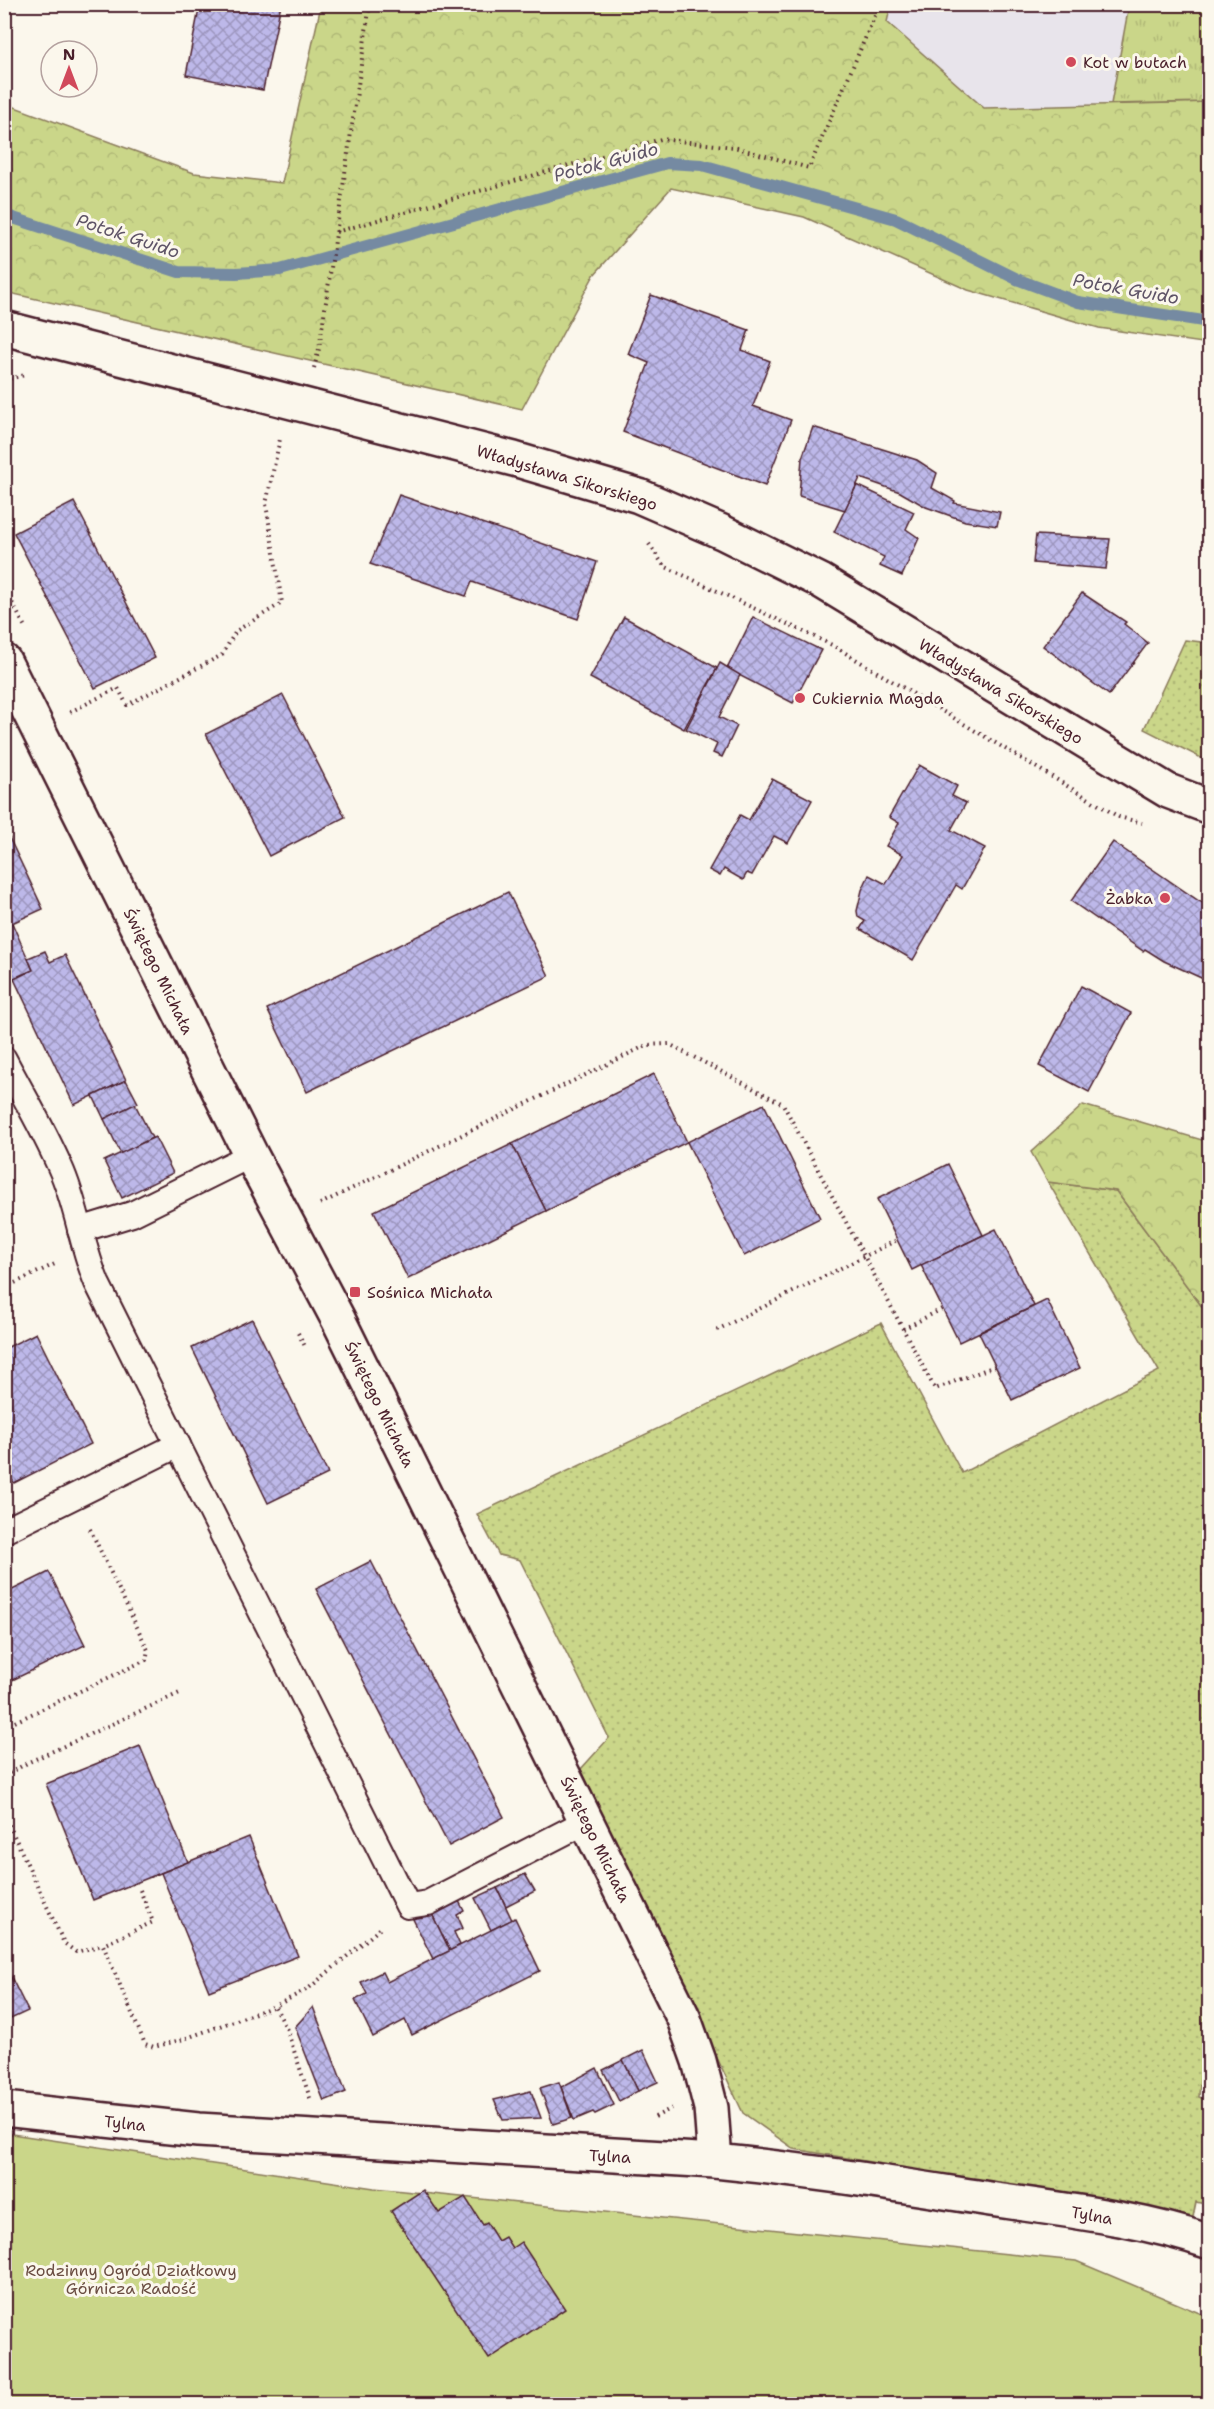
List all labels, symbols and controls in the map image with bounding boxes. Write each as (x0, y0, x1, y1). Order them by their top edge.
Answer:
north arrow (39, 39, 99, 99)
text: N (63, 44, 75, 65)
place label: Kot w butach (1083, 52, 1187, 73)
marker: Kot w butach (1064, 55, 1078, 69)
water label: Potok Guido (551, 137, 661, 187)
water label: Potok Guido (73, 208, 183, 264)
water label: Potok Guido (1071, 268, 1181, 310)
street label: Władysława Sikorskiego (474, 440, 660, 515)
street label: Władysława Sikorskiego (915, 634, 1087, 749)
place label: Cukiernia Magda (812, 688, 944, 709)
marker: Cukiernia Magda (793, 691, 807, 705)
place label: Żabka (1106, 888, 1153, 909)
marker: Żabka (1158, 891, 1172, 905)
street label: Świętego Michała (119, 905, 198, 1038)
place label: Sośnica Michała (367, 1282, 493, 1303)
marker: Sośnica Michała (348, 1285, 362, 1299)
street label: Świętego Michała (340, 1338, 419, 1471)
street label: Świętego Michała (556, 1773, 635, 1906)
street label: Tylna (103, 2111, 147, 2136)
street label: Tylna (588, 2145, 632, 2168)
street label: Tylna (1069, 2202, 1114, 2229)
park label: Rodzinny Ogród Działkowy Górnicza Radość (25, 2260, 237, 2299)

